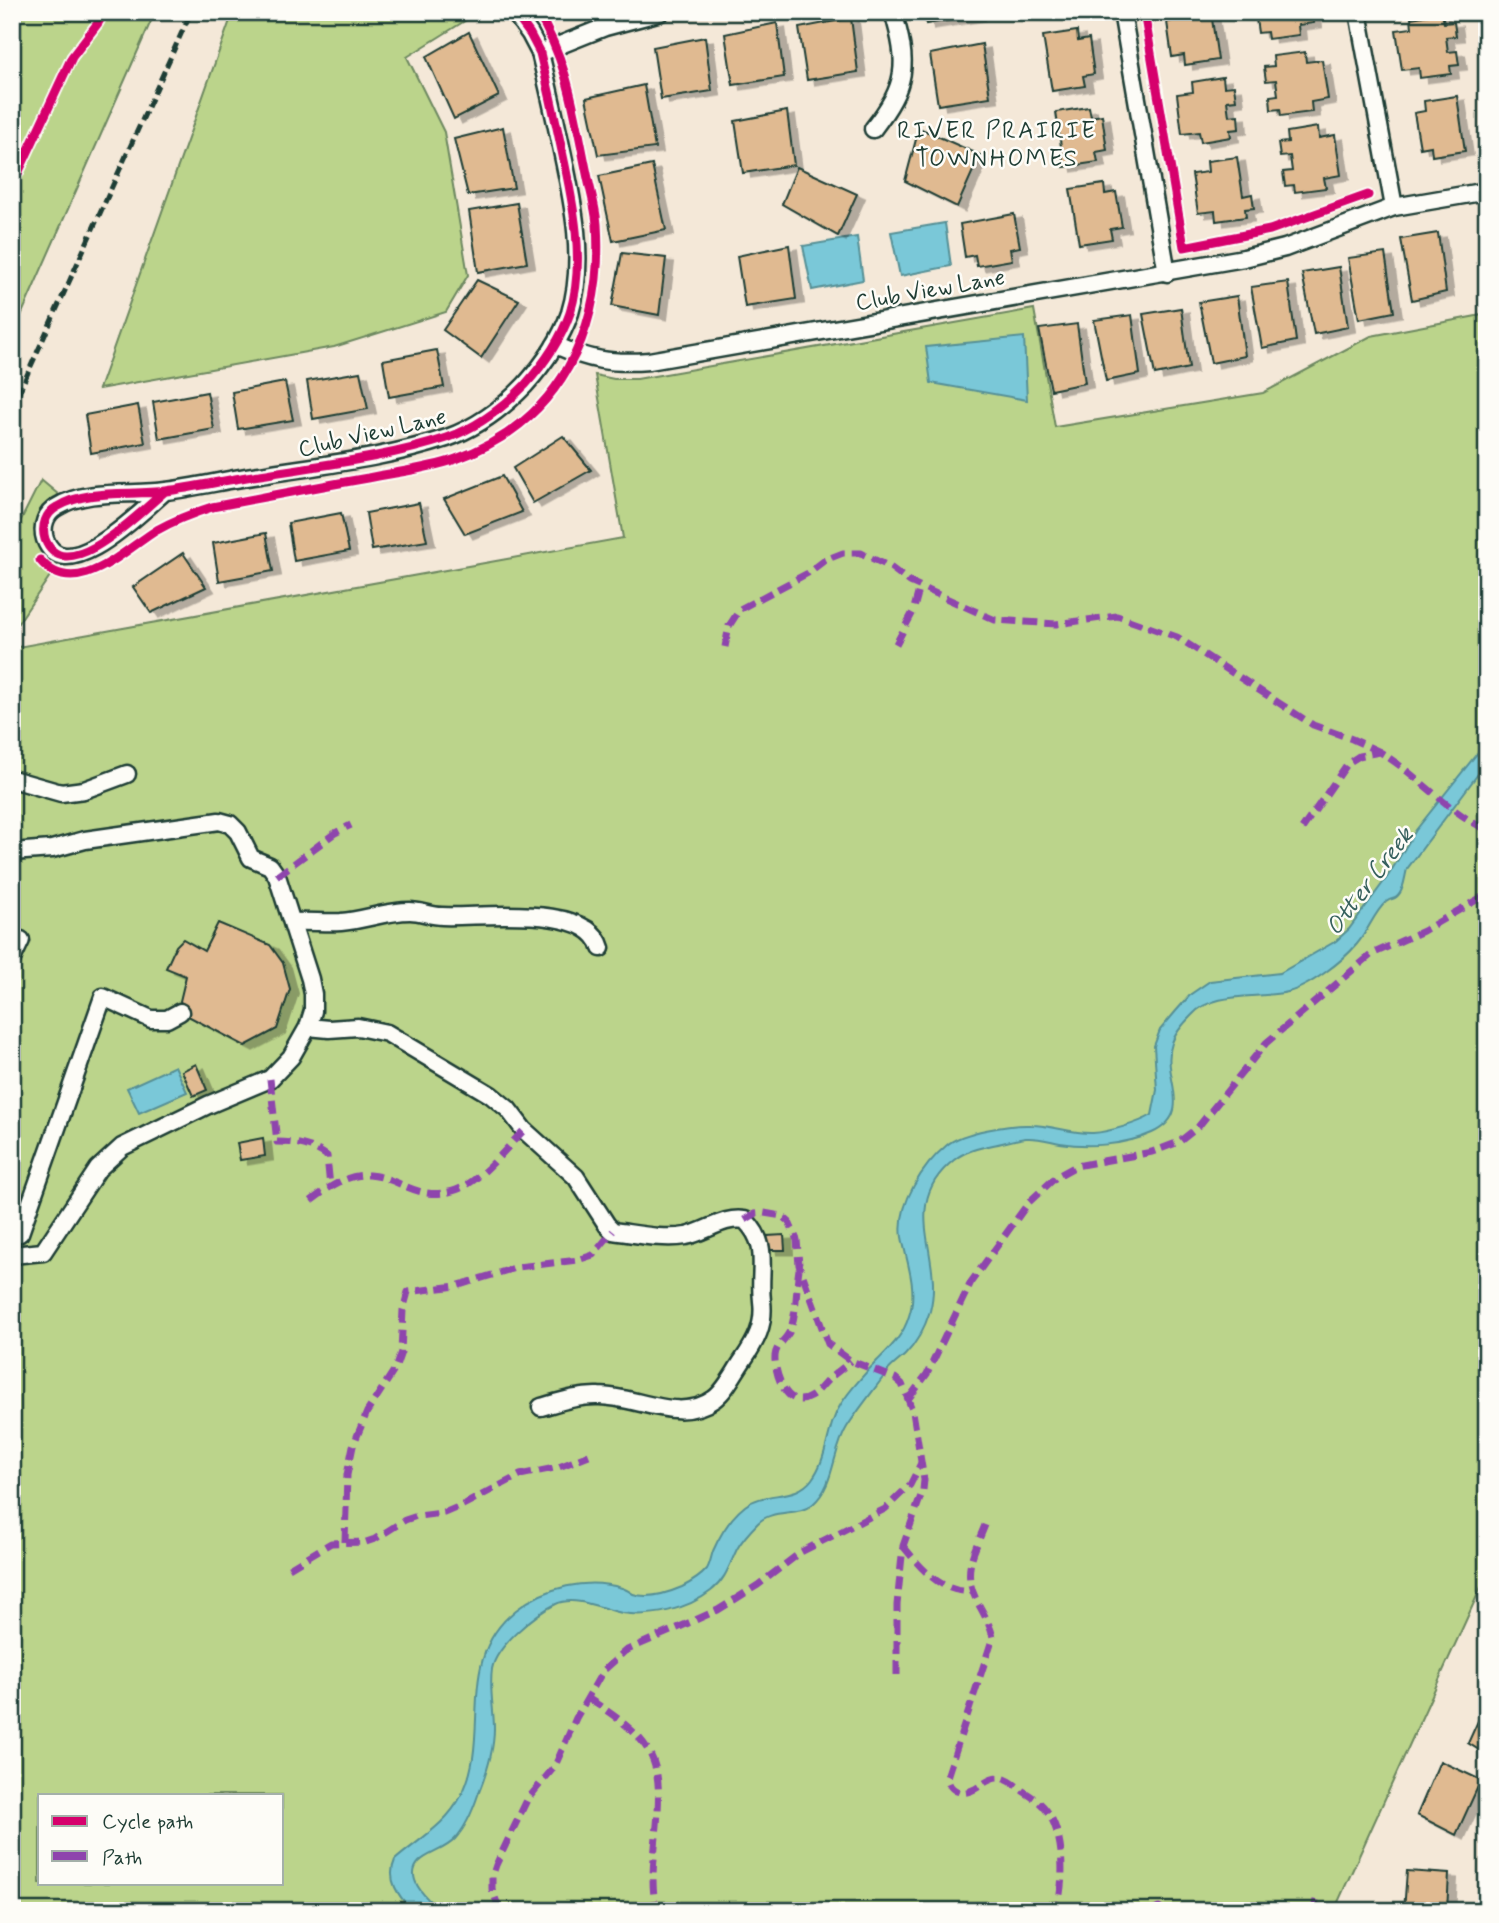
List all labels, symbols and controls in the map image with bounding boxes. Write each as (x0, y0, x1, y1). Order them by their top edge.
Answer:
district label: RIVER PRAIRIE TOWNHOMES (897, 116, 1097, 175)
street label: Club View Lane (853, 263, 1007, 319)
street label: Club View Lane (295, 402, 449, 466)
water label: Otter Creek (1319, 820, 1422, 942)
legend (38, 1794, 284, 1884)
text: Cycle path (102, 1808, 193, 1836)
text: Path (102, 1844, 142, 1872)

